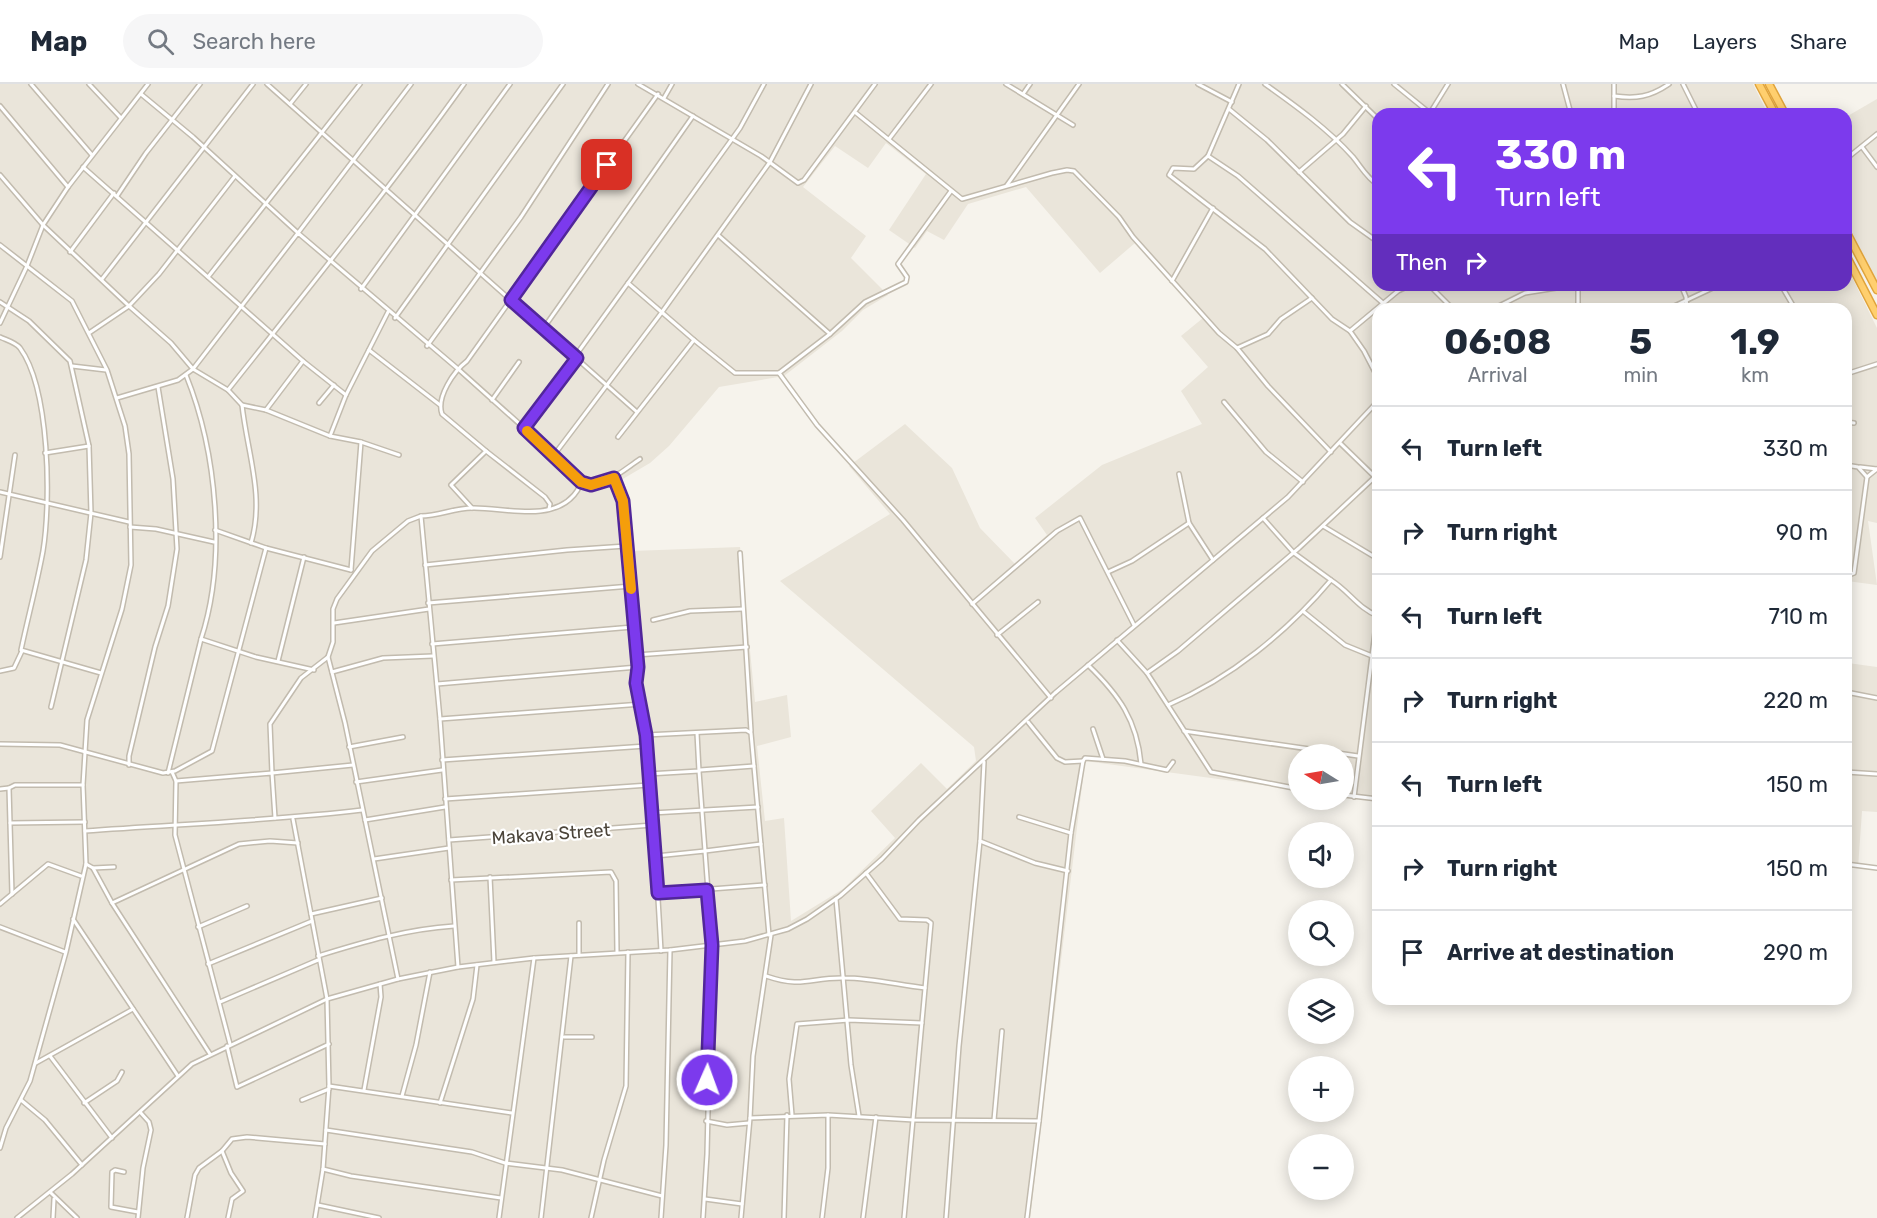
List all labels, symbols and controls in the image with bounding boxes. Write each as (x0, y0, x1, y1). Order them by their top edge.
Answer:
search box (123, 14, 543, 68)
text: Map (30, 25, 87, 58)
icon: search (144, 25, 177, 58)
text: Search here (192, 28, 316, 55)
text: Map (1618, 29, 1659, 54)
text: Layers (1692, 29, 1757, 54)
text: Share (1790, 29, 1847, 54)
text: 330 m (1495, 130, 1626, 180)
icon: left (1396, 132, 1474, 210)
pin (581, 139, 632, 190)
icon: arrive (590, 148, 623, 181)
text: Turn left (1495, 181, 1600, 213)
icon: right (1459, 246, 1492, 279)
text: Then (1396, 249, 1447, 276)
text: 06:08 (1444, 320, 1551, 363)
text: 5 (1629, 320, 1652, 363)
text: 1.9 (1730, 320, 1780, 363)
text: Arrival (1468, 363, 1528, 387)
text: min (1623, 363, 1658, 387)
text: km (1741, 363, 1769, 387)
icon: left (1396, 432, 1429, 465)
text: Turn left (1447, 435, 1542, 462)
text: 330 m (1763, 435, 1828, 462)
icon: right (1396, 516, 1429, 549)
text: Turn right (1447, 519, 1557, 546)
text: 90 m (1776, 519, 1828, 546)
icon: left (1396, 600, 1429, 633)
text: Turn left (1447, 603, 1542, 630)
text: 710 m (1768, 603, 1828, 630)
icon: right (1396, 684, 1429, 717)
text: Turn right (1447, 687, 1557, 714)
text: 220 m (1763, 687, 1828, 714)
north arrow (1288, 744, 1354, 810)
map controls (1288, 744, 1354, 1200)
icon: left (1396, 768, 1429, 801)
text: Turn left (1447, 771, 1542, 798)
text: 150 m (1767, 771, 1828, 798)
street label: Makava Street (491, 819, 611, 849)
button: sound (1288, 822, 1354, 888)
icon: right (1396, 852, 1429, 885)
text: Turn right (1447, 855, 1557, 882)
text: 150 m (1767, 855, 1828, 882)
button: search (1288, 900, 1354, 966)
icon: arrive (1396, 936, 1429, 969)
text: Arrive at destination (1447, 939, 1674, 966)
text: 290 m (1763, 939, 1828, 966)
button: layers (1288, 978, 1354, 1044)
position arrow (675, 1048, 739, 1112)
button: + (1288, 1056, 1354, 1122)
button: − (1288, 1134, 1354, 1200)

